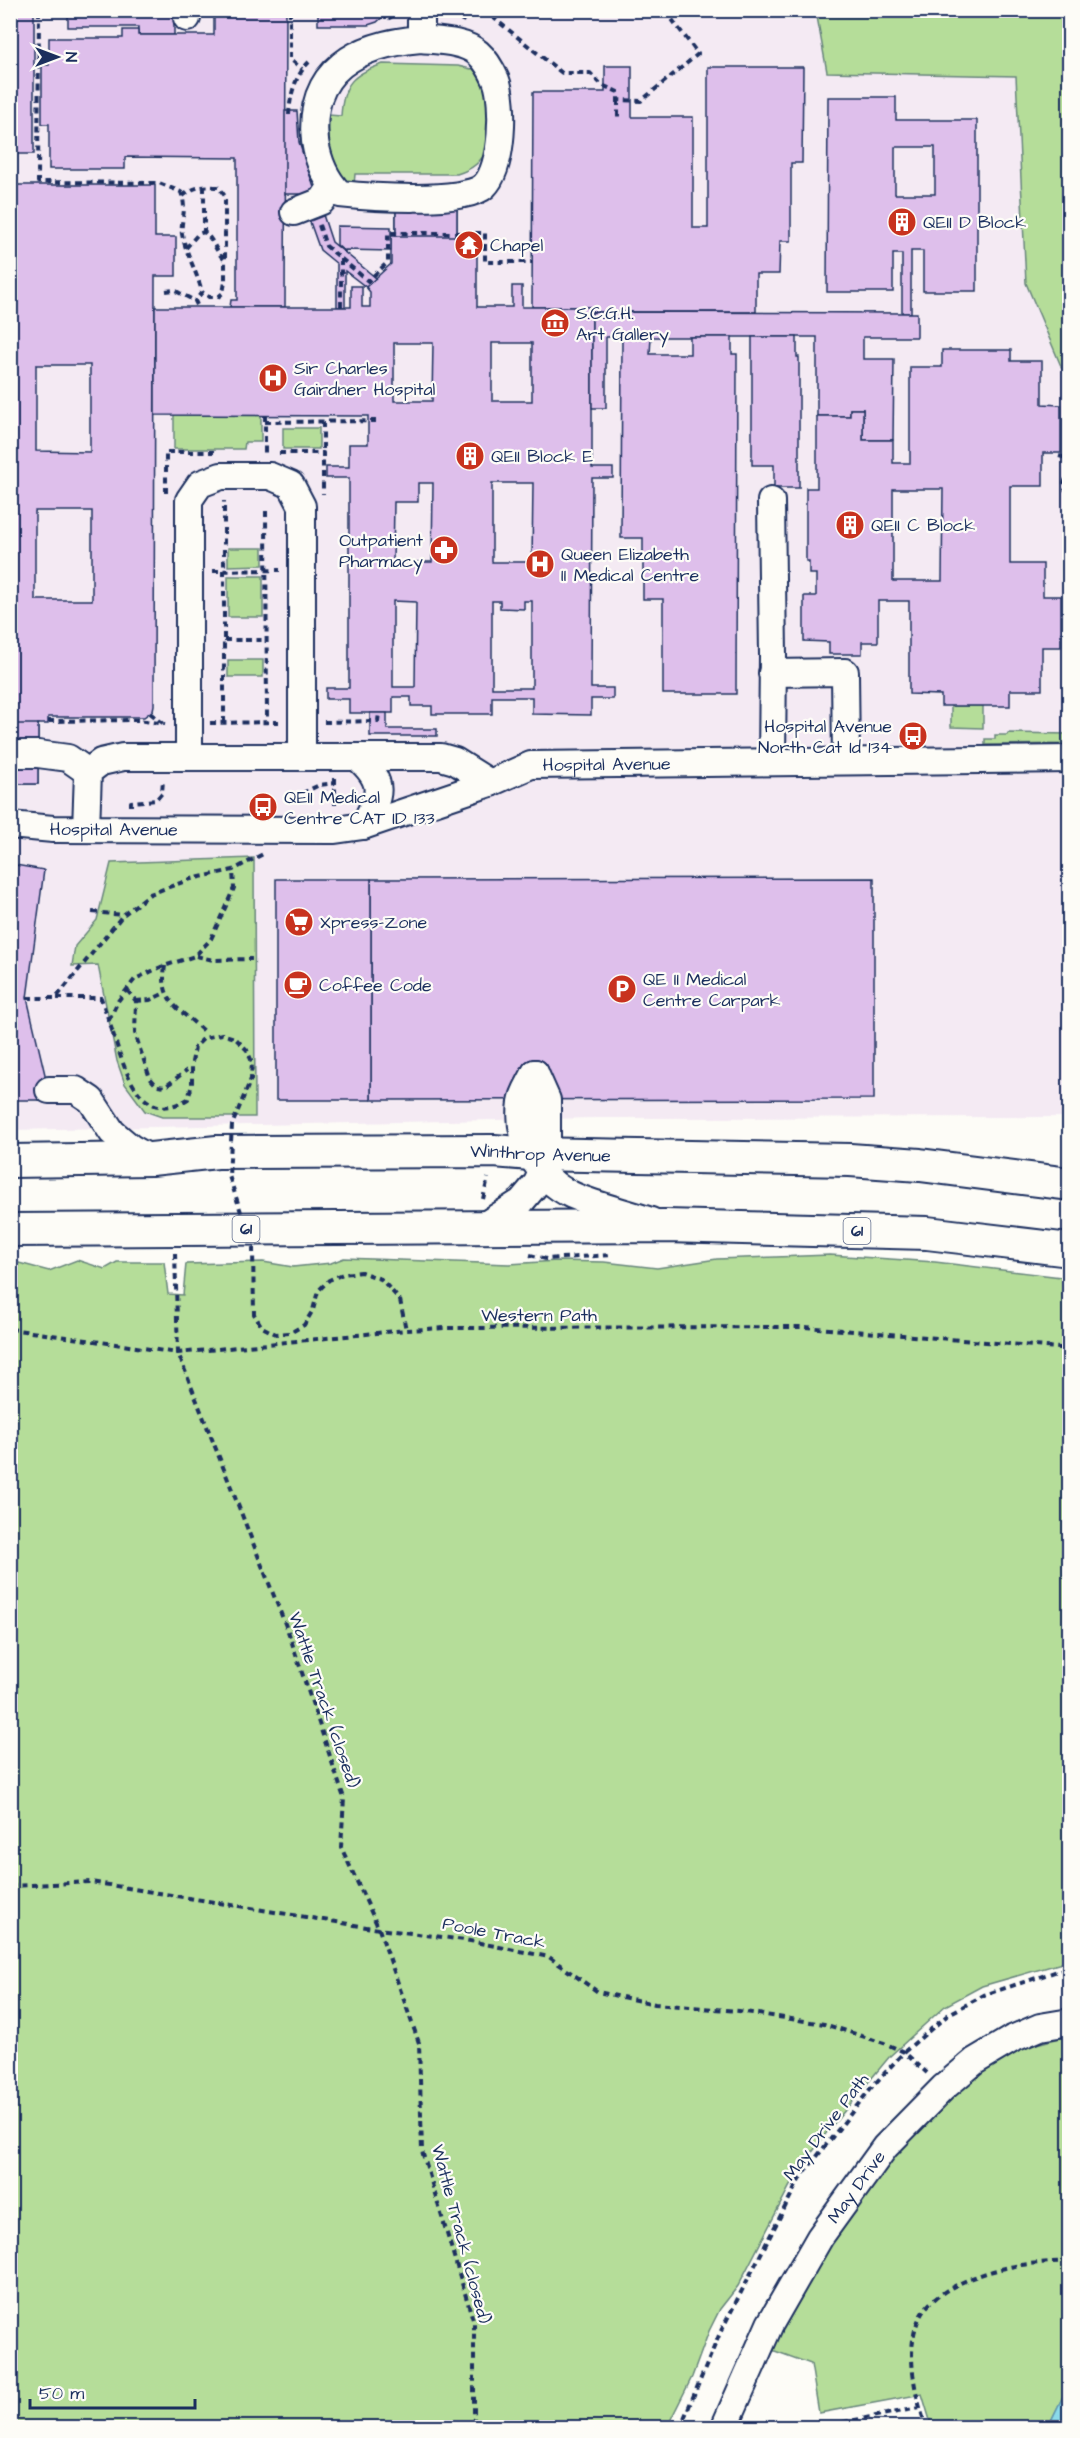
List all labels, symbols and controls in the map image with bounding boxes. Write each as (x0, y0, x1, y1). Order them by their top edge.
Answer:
north arrow (27, 27, 87, 87)
text: N (60, 52, 82, 62)
building icon: QEII D Block (886, 206, 918, 238)
place label: QEII D Block (923, 210, 1026, 235)
temple icon: Chapel (453, 229, 485, 261)
place label: Chapel (490, 233, 544, 258)
place label: S.C.G.H. Art Gallery (576, 301, 669, 348)
museum icon: S.C.G.H. Art Gallery (539, 307, 571, 339)
place label: Sir Charles Gairdner Hospital (294, 356, 436, 402)
hospital icon: Sir Charles Gairdner Hospital (257, 362, 289, 394)
building icon: QEII Block E (454, 440, 486, 472)
place label: QEII Block E (491, 444, 594, 469)
building icon: QEII C Block (834, 509, 866, 541)
place label: QEII C Block (871, 513, 975, 538)
place label: Outpatient Pharmacy (339, 528, 424, 575)
pharmacy icon: Outpatient Pharmacy (428, 534, 460, 566)
place label: Queen Elizabeth II Medical Centre (561, 542, 700, 588)
hospital icon: Queen Elizabeth II Medical Centre (524, 548, 556, 580)
place label: Hospital Avenue North Cat Id 134 (758, 714, 892, 760)
bus stop icon: Hospital Avenue North Cat Id 134 (897, 720, 929, 752)
street label: Hospital Avenue (543, 751, 671, 777)
place label: QEII Medical Centre CAT ID 133 (284, 785, 435, 831)
bus stop icon: QEII Medical Centre CAT ID 133 (247, 791, 279, 823)
street label: Hospital Avenue (50, 816, 178, 842)
supermarket icon: Xpress-Zone (283, 906, 315, 938)
place label: Xpress-Zone (320, 910, 427, 935)
place label: QE II Medical Centre Carpark (643, 967, 781, 1013)
cafe icon: Coffee Code (282, 969, 314, 1001)
place label: Coffee Code (319, 973, 432, 998)
parking icon: QE II Medical Centre Carpark (606, 973, 638, 1005)
street label: Winthrop Avenue (470, 1138, 611, 1168)
road number: 61 (232, 1216, 260, 1242)
road number: 61 (844, 1218, 870, 1244)
street label: Western Path (481, 1303, 597, 1328)
street label: Wattle Track (closed) (282, 1609, 366, 1791)
street label: Poole Track (440, 1911, 548, 1955)
street label: May Drive Path (779, 2069, 873, 2185)
street label: Wattle Track (closed) (425, 2142, 497, 2326)
street label: May Drive (823, 2146, 891, 2228)
scale bar (30, 2372, 195, 2410)
text: 50 m (39, 2381, 84, 2406)

